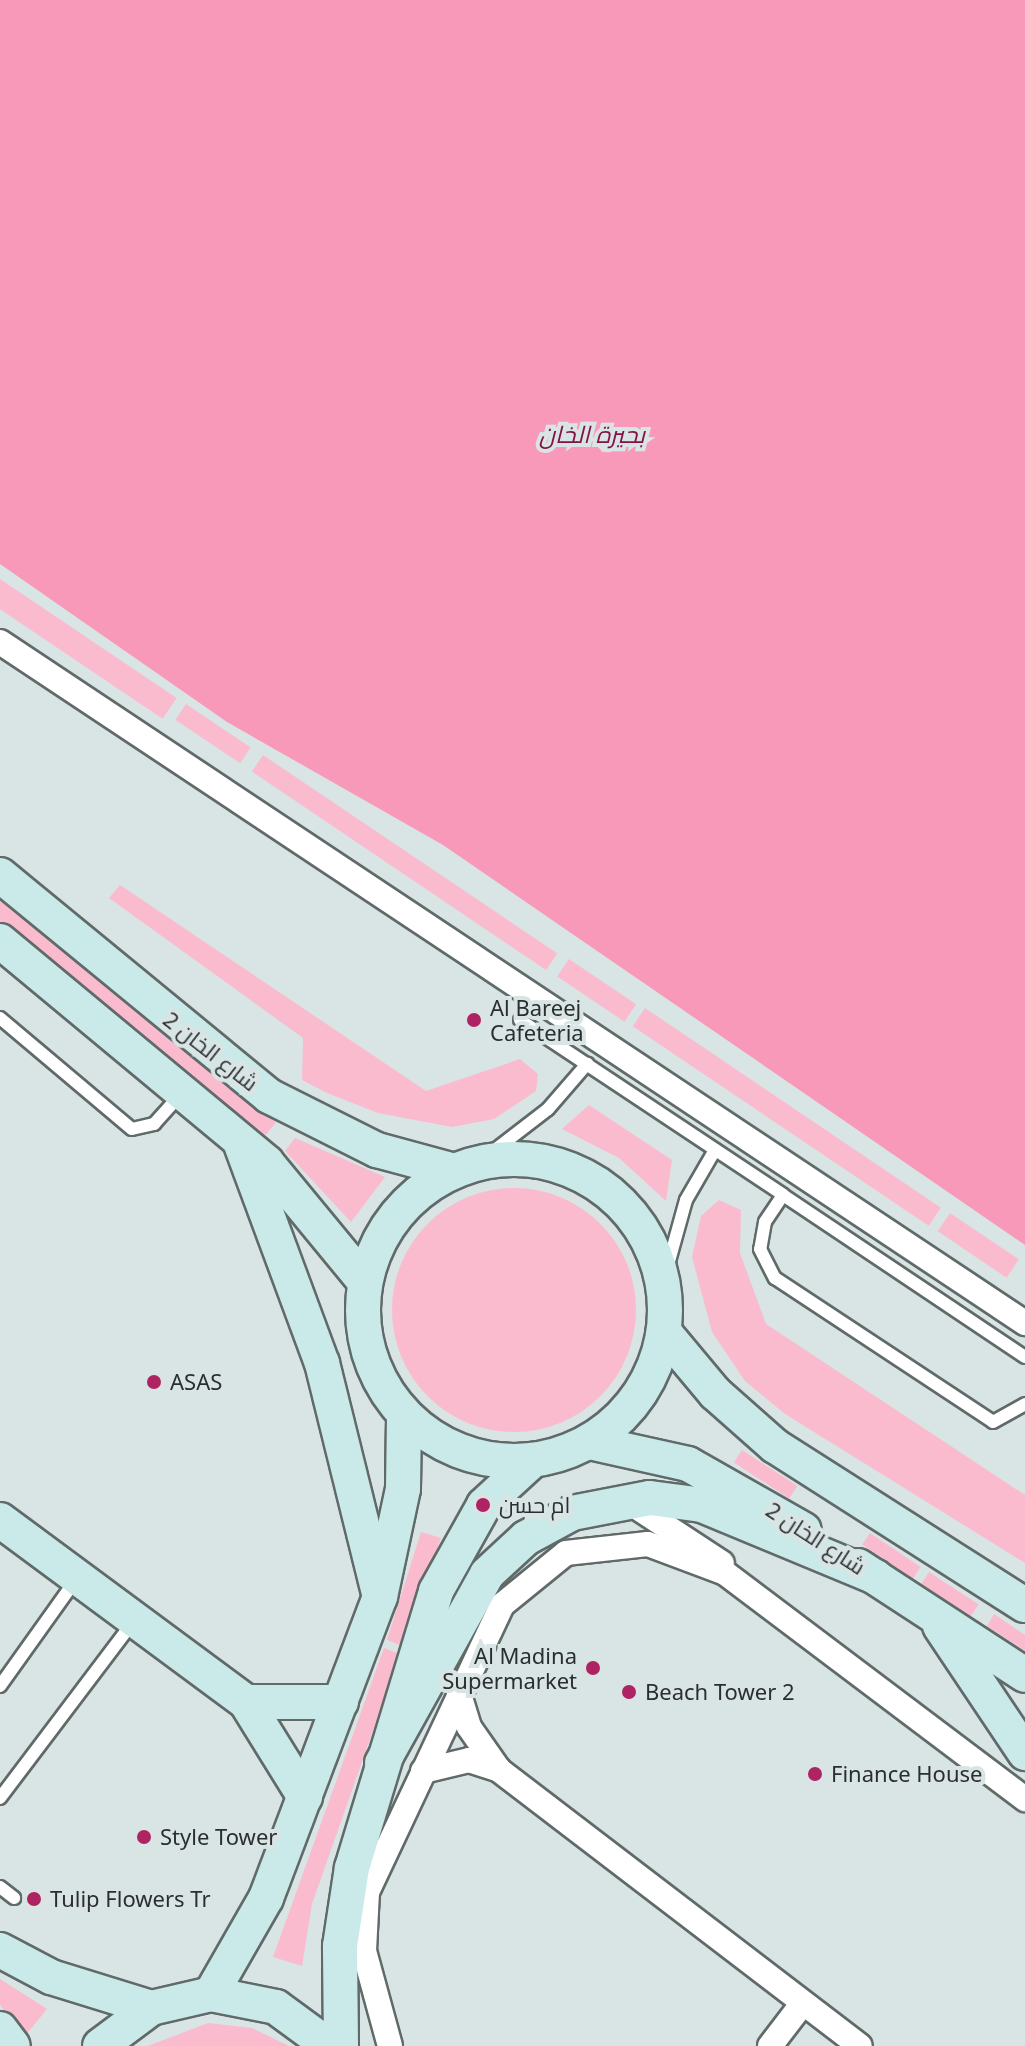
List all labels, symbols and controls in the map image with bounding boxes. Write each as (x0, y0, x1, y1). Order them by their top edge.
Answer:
water label: بحيرة الخان (539, 420, 645, 448)
place label: Al Bareej Cafeteria (490, 994, 584, 1046)
street label: شارع الخان 2 (158, 1006, 264, 1096)
marker: Al Bareej Cafeteria (465, 1011, 483, 1029)
place label: ASAS (170, 1369, 222, 1395)
marker: ASAS (145, 1373, 163, 1391)
place label: ام حسن (499, 1492, 571, 1518)
marker: ام حسن (474, 1496, 492, 1514)
street label: شارع الخان 2 (761, 1496, 871, 1580)
place label: Al Madina Supermarket (442, 1642, 577, 1694)
marker: Al Madina Supermarket (584, 1659, 602, 1677)
place label: Beach Tower 2 (645, 1679, 795, 1705)
marker: Beach Tower 2 (620, 1683, 638, 1701)
place label: Finance House (831, 1761, 982, 1787)
marker: Finance House (806, 1765, 824, 1783)
place label: Style Tower (160, 1824, 277, 1850)
marker: Style Tower (135, 1828, 153, 1846)
place label: Tulip Flowers Tr (50, 1886, 211, 1912)
marker: Tulip Flowers Tr (25, 1890, 43, 1908)

